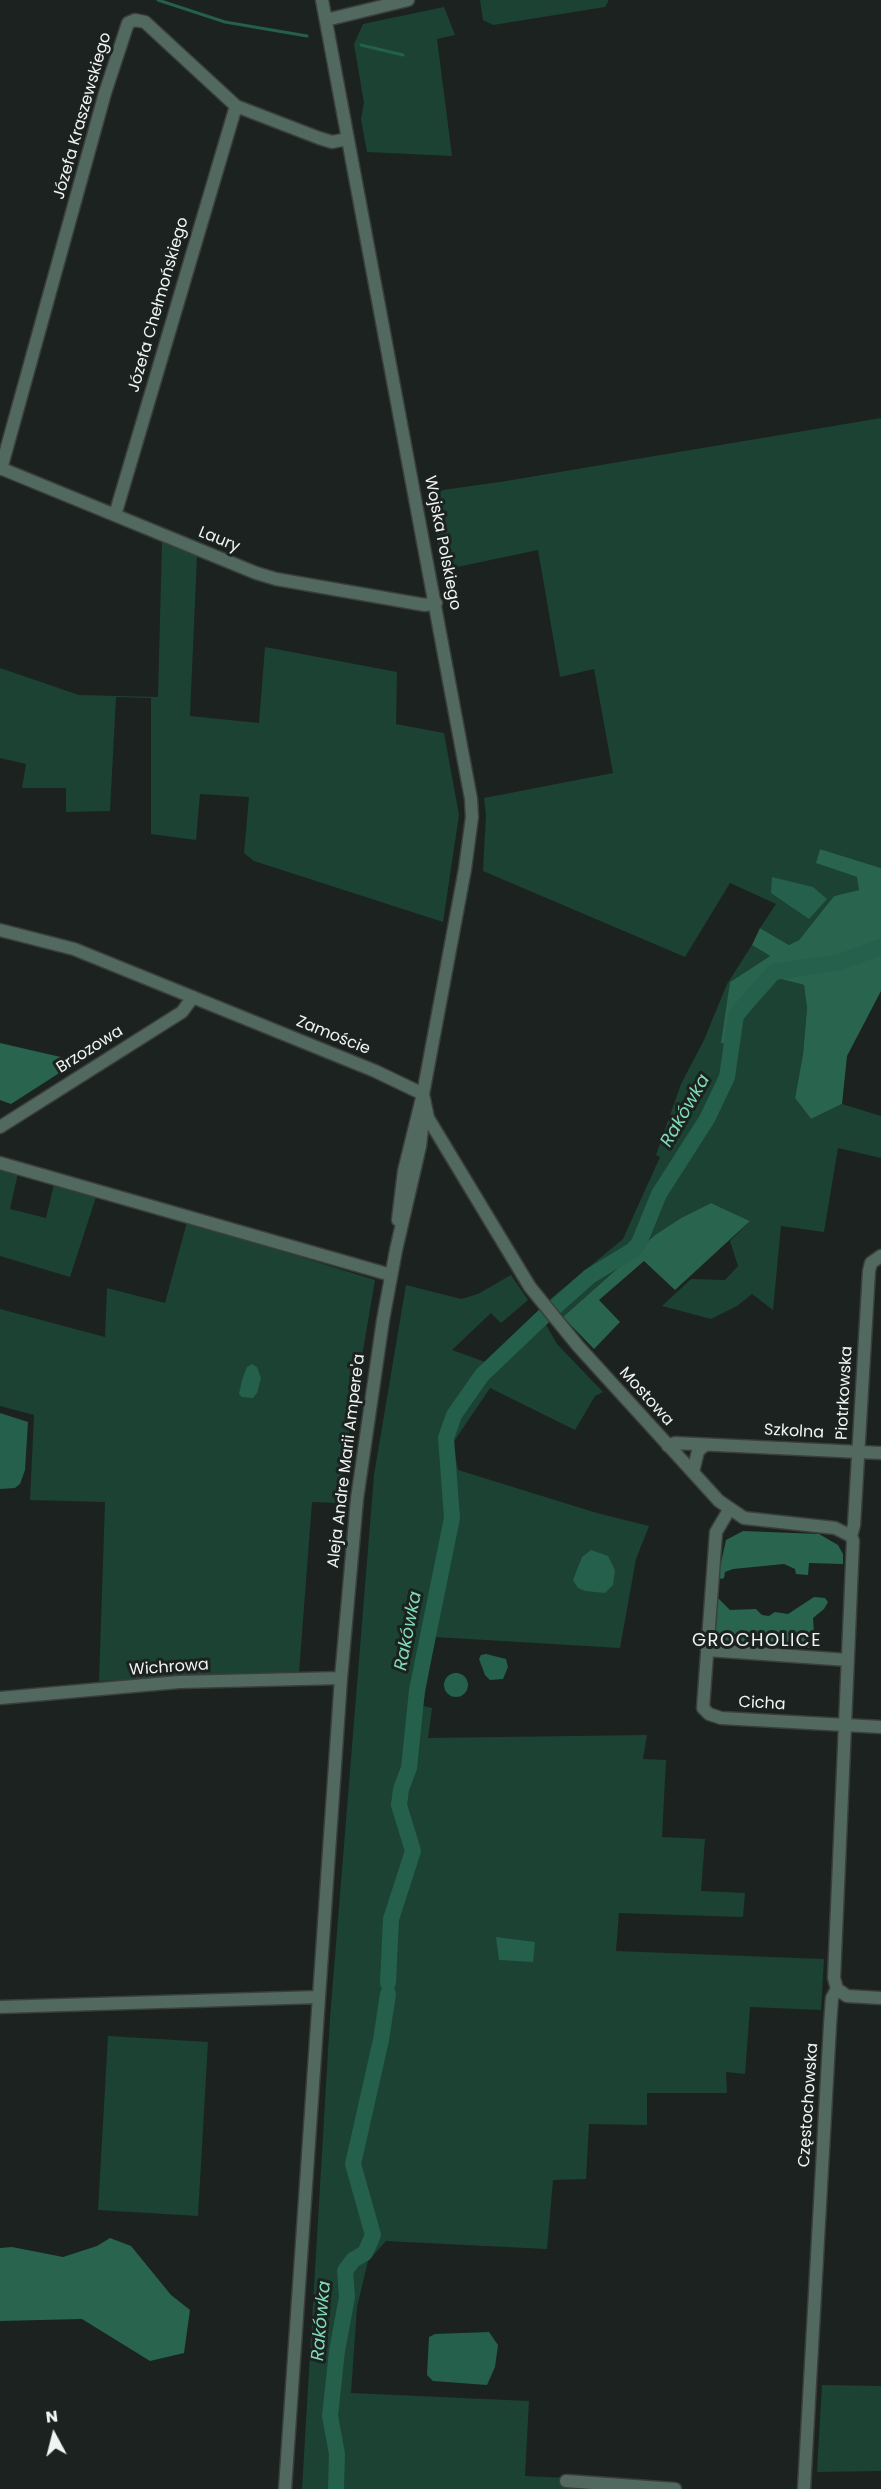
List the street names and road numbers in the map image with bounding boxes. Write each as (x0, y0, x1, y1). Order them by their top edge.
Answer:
street label: Józefa Kraszewskiego (50, 30, 116, 202)
street label: Józefa Chełmońskiego (125, 215, 193, 395)
street label: Wojska Polskiego (420, 474, 464, 612)
street label: Laury (195, 523, 243, 557)
street label: Zamoście (293, 1012, 373, 1060)
street label: Brzozowa (53, 1022, 127, 1078)
street label: Piotrkowska (833, 1345, 857, 1441)
street label: Aleja Andre Marii Ampere'a (324, 1353, 370, 1569)
street label: Mostowa (615, 1364, 677, 1430)
street label: Szkolna (763, 1421, 825, 1443)
street label: Wichrowa (129, 1656, 209, 1680)
street label: Cicha (738, 1693, 786, 1715)
street label: Częstochowska (795, 2042, 823, 2168)

